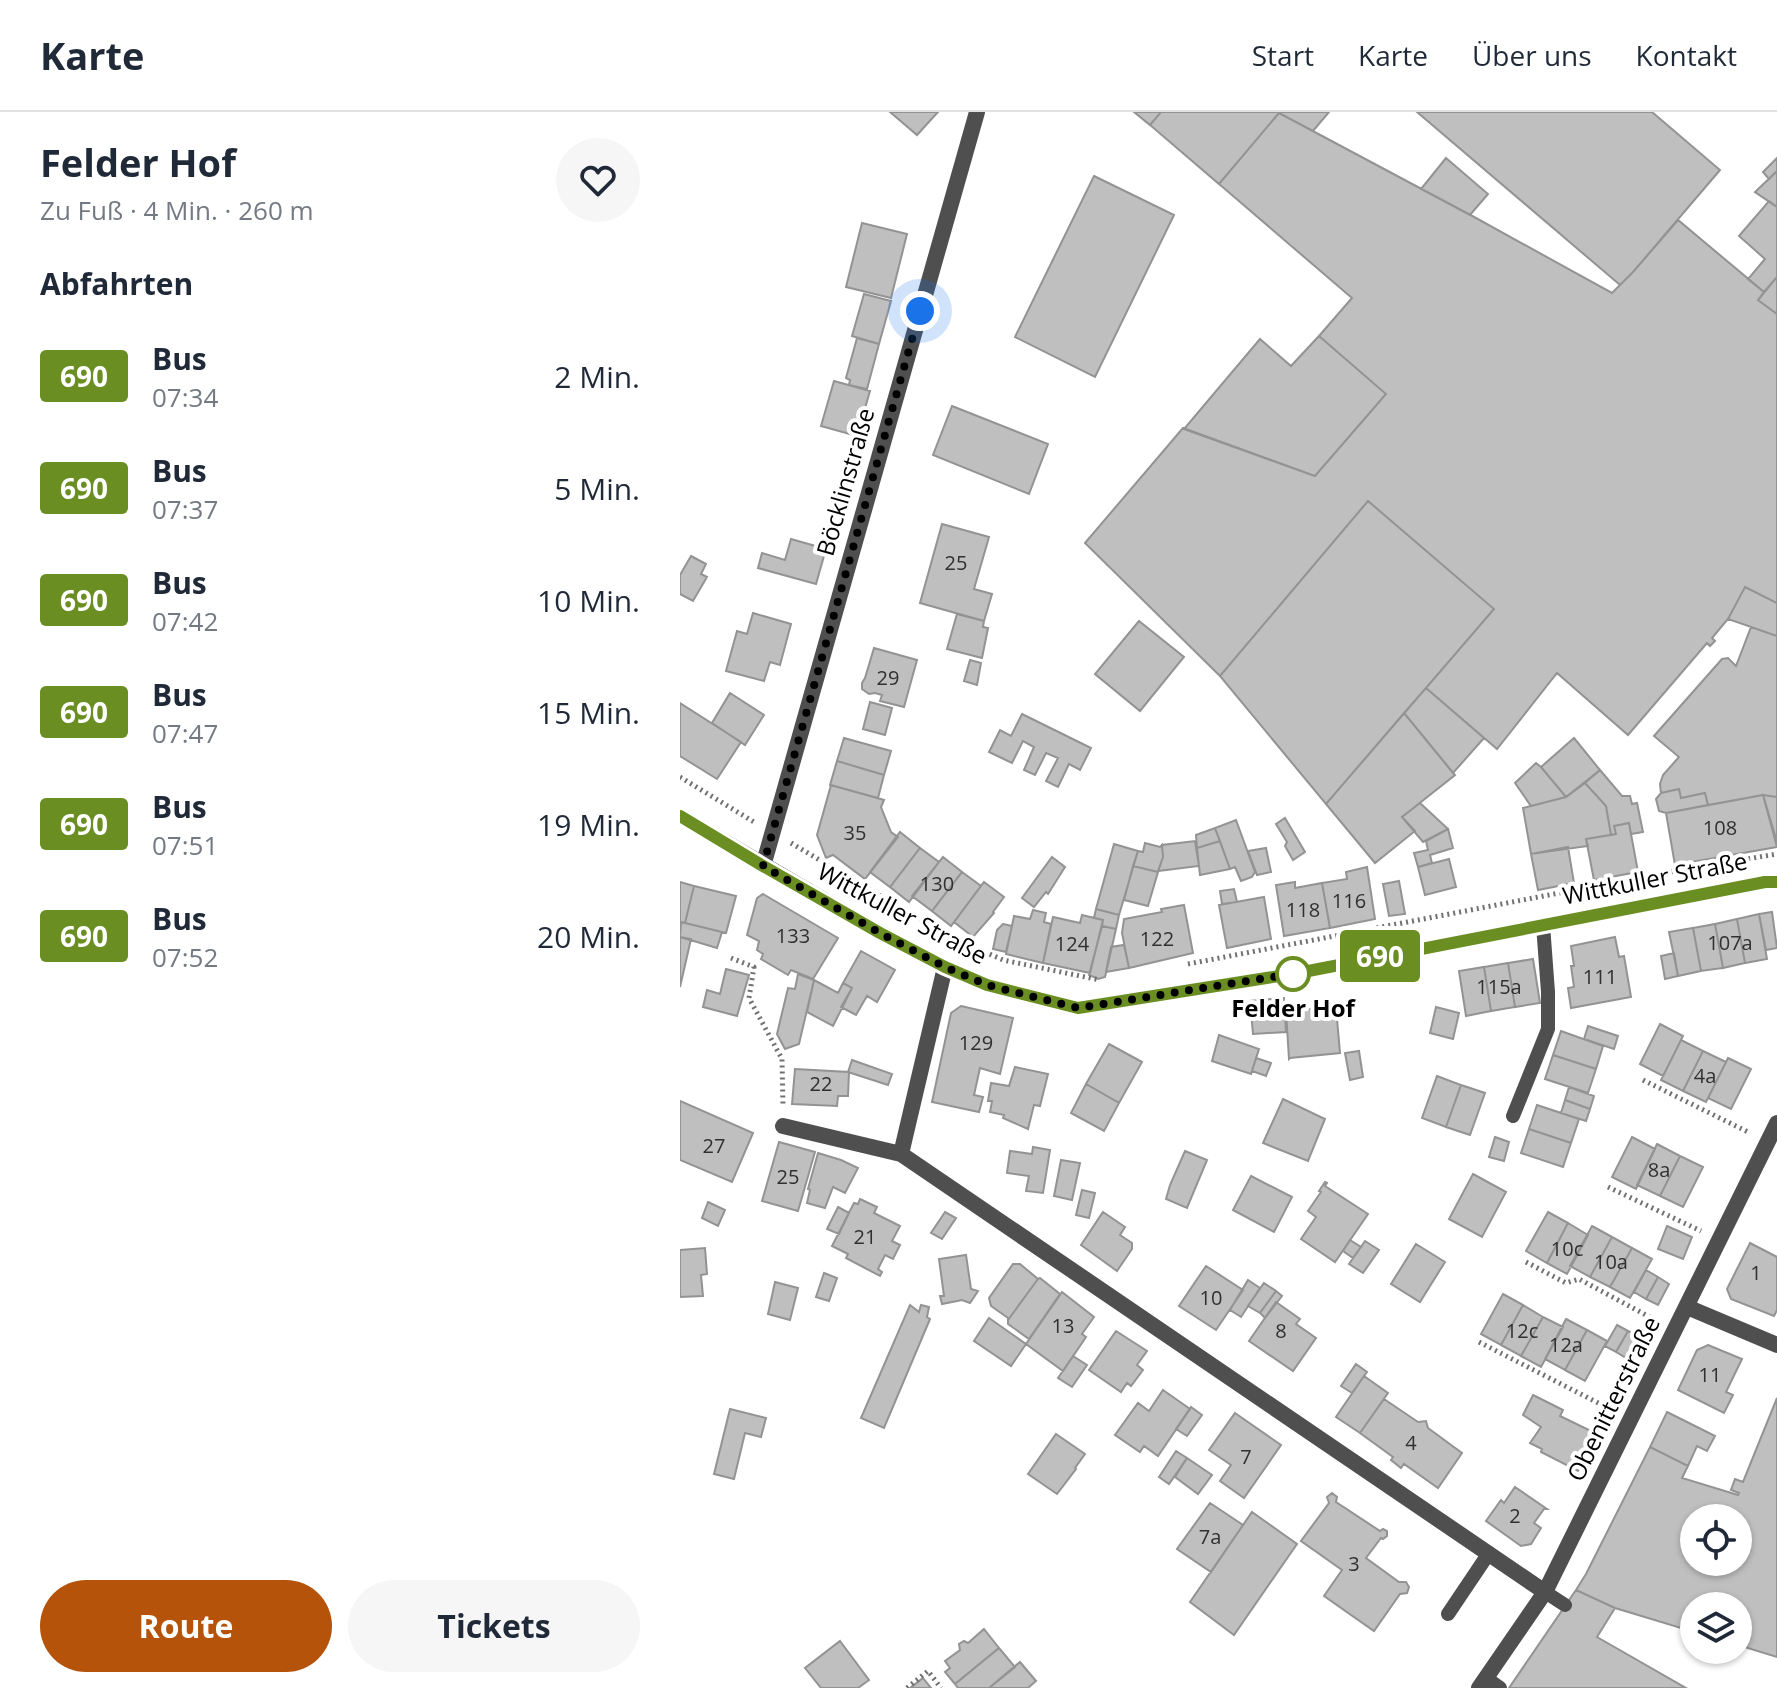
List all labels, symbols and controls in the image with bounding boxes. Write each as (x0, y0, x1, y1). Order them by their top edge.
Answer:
text: Karte (40, 29, 144, 81)
text: Start (1252, 36, 1314, 74)
text: Karte (1358, 36, 1428, 74)
text: Über uns (1472, 36, 1592, 74)
text: Kontakt (1636, 36, 1737, 74)
text: Felder Hof (40, 136, 236, 188)
button: heart (556, 138, 640, 222)
text: Zu Fuß · 4 Min. · 260 m (40, 192, 314, 228)
text: Abfahrten (40, 263, 193, 304)
your location (900, 291, 940, 331)
text: Bus (152, 338, 207, 379)
text: 2 Min. (554, 356, 640, 397)
text: 690 (60, 357, 108, 395)
text: 07:34 (152, 379, 218, 415)
street label: Böcklinstraße (808, 404, 881, 559)
text: Bus (152, 450, 207, 491)
text: 5 Min. (554, 468, 640, 509)
text: 690 (60, 469, 108, 507)
text: 07:37 (152, 491, 218, 527)
house number: 25 (945, 549, 967, 576)
text: Bus (152, 562, 207, 603)
text: 10 Min. (537, 580, 640, 621)
text: 690 (60, 581, 108, 619)
text: 07:42 (152, 603, 218, 639)
house number: 29 (877, 664, 899, 691)
text: Bus (152, 674, 207, 715)
text: 15 Min. (537, 692, 640, 733)
text: 690 (60, 693, 108, 731)
text: 07:47 (152, 715, 218, 751)
text: Bus (152, 786, 207, 827)
text: 19 Min. (537, 804, 640, 845)
text: 690 (60, 805, 108, 843)
house number: 108 (1703, 814, 1737, 841)
house number: 35 (844, 819, 866, 846)
text: 07:51 (152, 827, 218, 863)
street label: Wittkuller Straße (1559, 843, 1750, 912)
street label: Wittkuller Straße (812, 854, 993, 971)
house number: 130 (920, 870, 954, 897)
house number: 116 (1332, 887, 1366, 914)
house number: 118 (1286, 896, 1320, 923)
text: Bus (152, 898, 207, 939)
text: 20 Min. (537, 916, 640, 957)
text: 690 (60, 917, 108, 955)
house number: 133 (776, 922, 810, 949)
house number: 122 (1140, 925, 1174, 952)
house number: 107a (1707, 929, 1753, 956)
house number: 124 (1055, 930, 1090, 957)
line badge: 690 (1334, 930, 1426, 982)
text: 690 (1356, 937, 1404, 975)
text: 07:52 (152, 939, 218, 975)
marker: Felder Hof (1276, 957, 1310, 991)
house number: 111 (1583, 963, 1617, 990)
house number: 115a (1476, 973, 1522, 1000)
place label: Felder Hof (1231, 991, 1357, 1024)
house number: 129 (959, 1029, 993, 1056)
house number: 4a (1694, 1062, 1716, 1089)
house number: 22 (810, 1070, 832, 1097)
house number: 27 (703, 1132, 725, 1159)
house number: 8a (1648, 1156, 1670, 1183)
house number: 25 (777, 1163, 799, 1190)
house number: 21 (854, 1223, 876, 1250)
house number: 10c (1551, 1235, 1583, 1262)
house number: 10a (1594, 1248, 1628, 1275)
house number: 1 (1750, 1259, 1762, 1286)
house number: 10 (1200, 1284, 1222, 1311)
street label: Obenitterstraße (1558, 1310, 1667, 1486)
house number: 13 (1052, 1312, 1074, 1339)
house number: 8 (1275, 1317, 1287, 1344)
house number: 12c (1506, 1317, 1538, 1344)
house number: 12a (1549, 1331, 1583, 1358)
house number: 11 (1699, 1361, 1721, 1388)
house number: 4 (1405, 1429, 1417, 1456)
house number: 7 (1240, 1443, 1252, 1470)
house number: 2 (1509, 1502, 1521, 1529)
map controls (1680, 1504, 1752, 1664)
button: locate (1680, 1504, 1752, 1576)
house number: 7a (1199, 1523, 1221, 1550)
house number: 3 (1348, 1550, 1360, 1577)
button: Route (40, 1580, 332, 1672)
button: Tickets (348, 1580, 640, 1672)
button: layers (1680, 1592, 1752, 1664)

